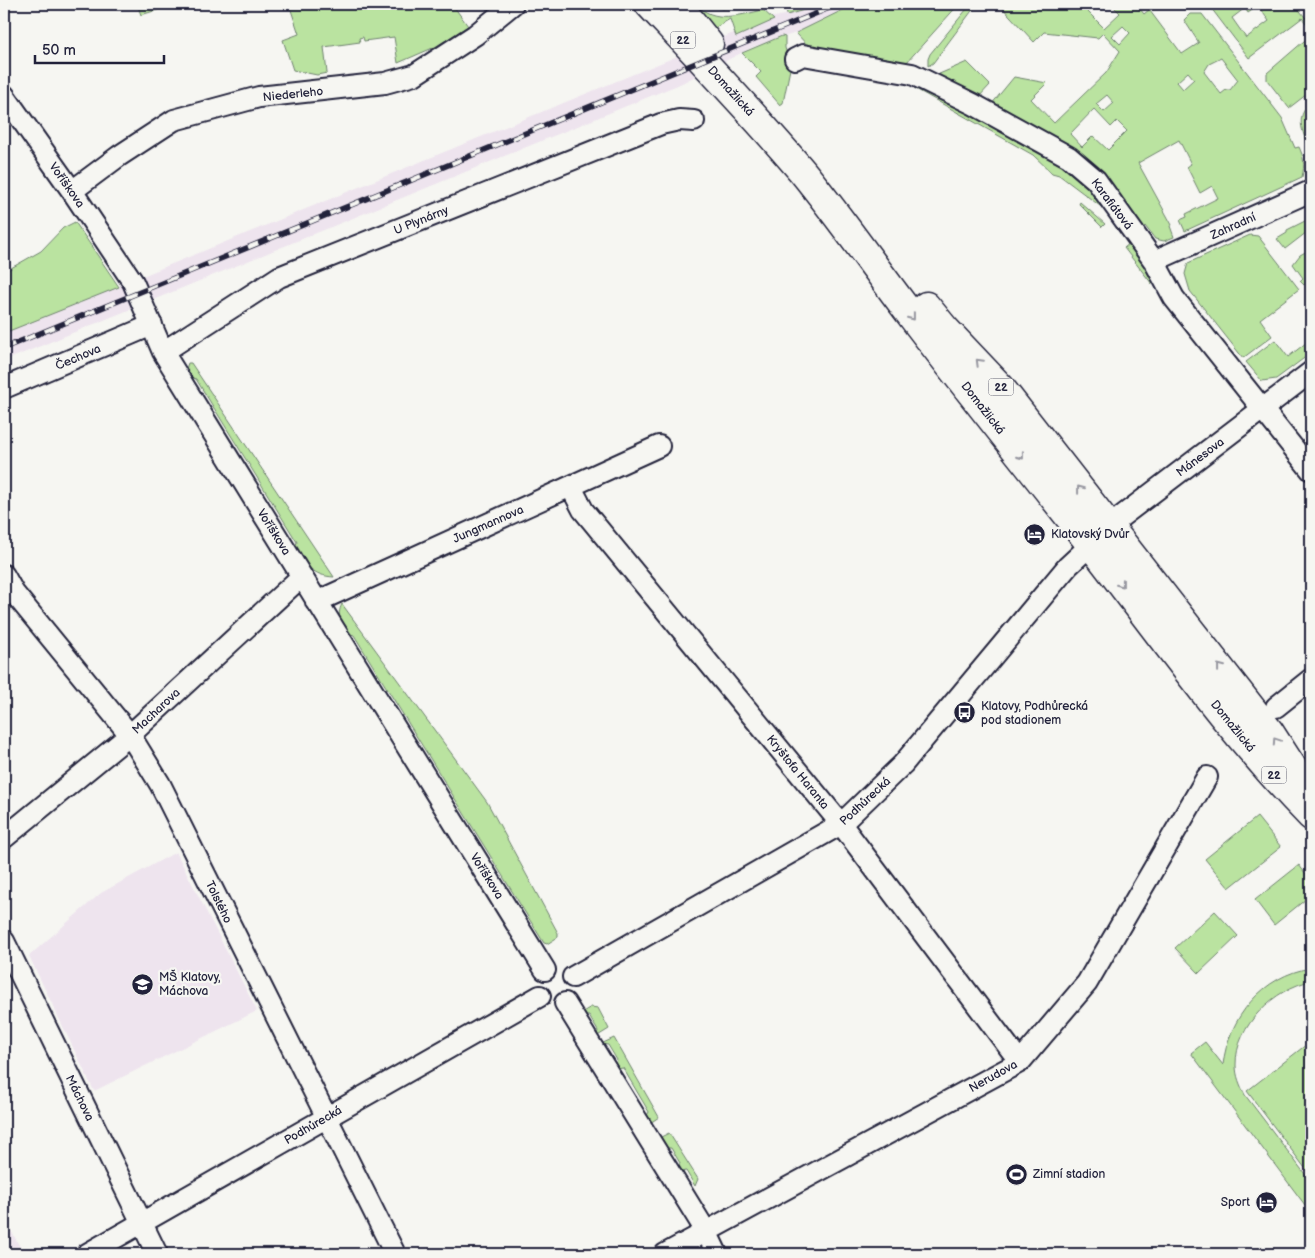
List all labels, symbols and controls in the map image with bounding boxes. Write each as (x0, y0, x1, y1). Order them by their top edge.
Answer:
scale bar (35, 32, 164, 64)
road number: 22 (670, 32, 696, 48)
text: 50 m (42, 41, 76, 60)
street label: Domažlická (704, 63, 757, 120)
street label: Niederleho (262, 84, 324, 105)
street label: Voříškova (46, 160, 88, 211)
street label: Karafiátová (1087, 176, 1136, 233)
street label: U Plynárny (392, 202, 451, 238)
street label: Zahradní (1207, 210, 1258, 244)
one-way arrow (907, 311, 915, 320)
street label: Čechova (52, 339, 103, 374)
one-way arrow (975, 359, 984, 368)
road number: 22 (988, 378, 1014, 396)
street label: Domažlická (957, 379, 1008, 438)
street label: Mánesova (1173, 434, 1227, 480)
one-way arrow (1015, 450, 1023, 459)
one-way arrow (1078, 486, 1086, 495)
street label: Jungmannova (450, 502, 526, 547)
street label: Voříškova (253, 506, 294, 558)
hotel icon: Klatovský Dvůr (1023, 522, 1047, 546)
place label: Klatovský Dvůr (1051, 527, 1130, 542)
one-way arrow (1116, 578, 1124, 587)
one-way arrow (1217, 664, 1225, 673)
street label: Macharova (129, 685, 184, 737)
street label: Domažlická (1207, 697, 1258, 755)
place label: Klatovy, Podhůrecká pod stadionem (981, 699, 1088, 728)
bus stop icon: Klatovy, Podhůrecká pod stadionem (953, 701, 977, 725)
street label: Kryštofa Haranta (763, 732, 832, 813)
one-way arrow (1273, 738, 1282, 747)
road number: 22 (1262, 766, 1286, 784)
street label: Podhůrecká (837, 774, 894, 829)
street label: Voříškova (466, 850, 507, 902)
street label: Tolstého (202, 879, 235, 926)
place label: MŠ Klatovy, Máchova (159, 969, 220, 999)
school or university icon: MŠ Klatovy, Máchova (131, 972, 155, 996)
street label: Nerudova (966, 1057, 1020, 1096)
street label: Máchova (62, 1073, 97, 1124)
street label: Podhůrecká (282, 1103, 345, 1148)
sports icon: Zimní stadion (1005, 1162, 1029, 1186)
place label: Zimní stadion (1032, 1167, 1105, 1182)
hotel icon: Sport (1254, 1190, 1278, 1214)
place label: Sport (1221, 1195, 1250, 1210)

